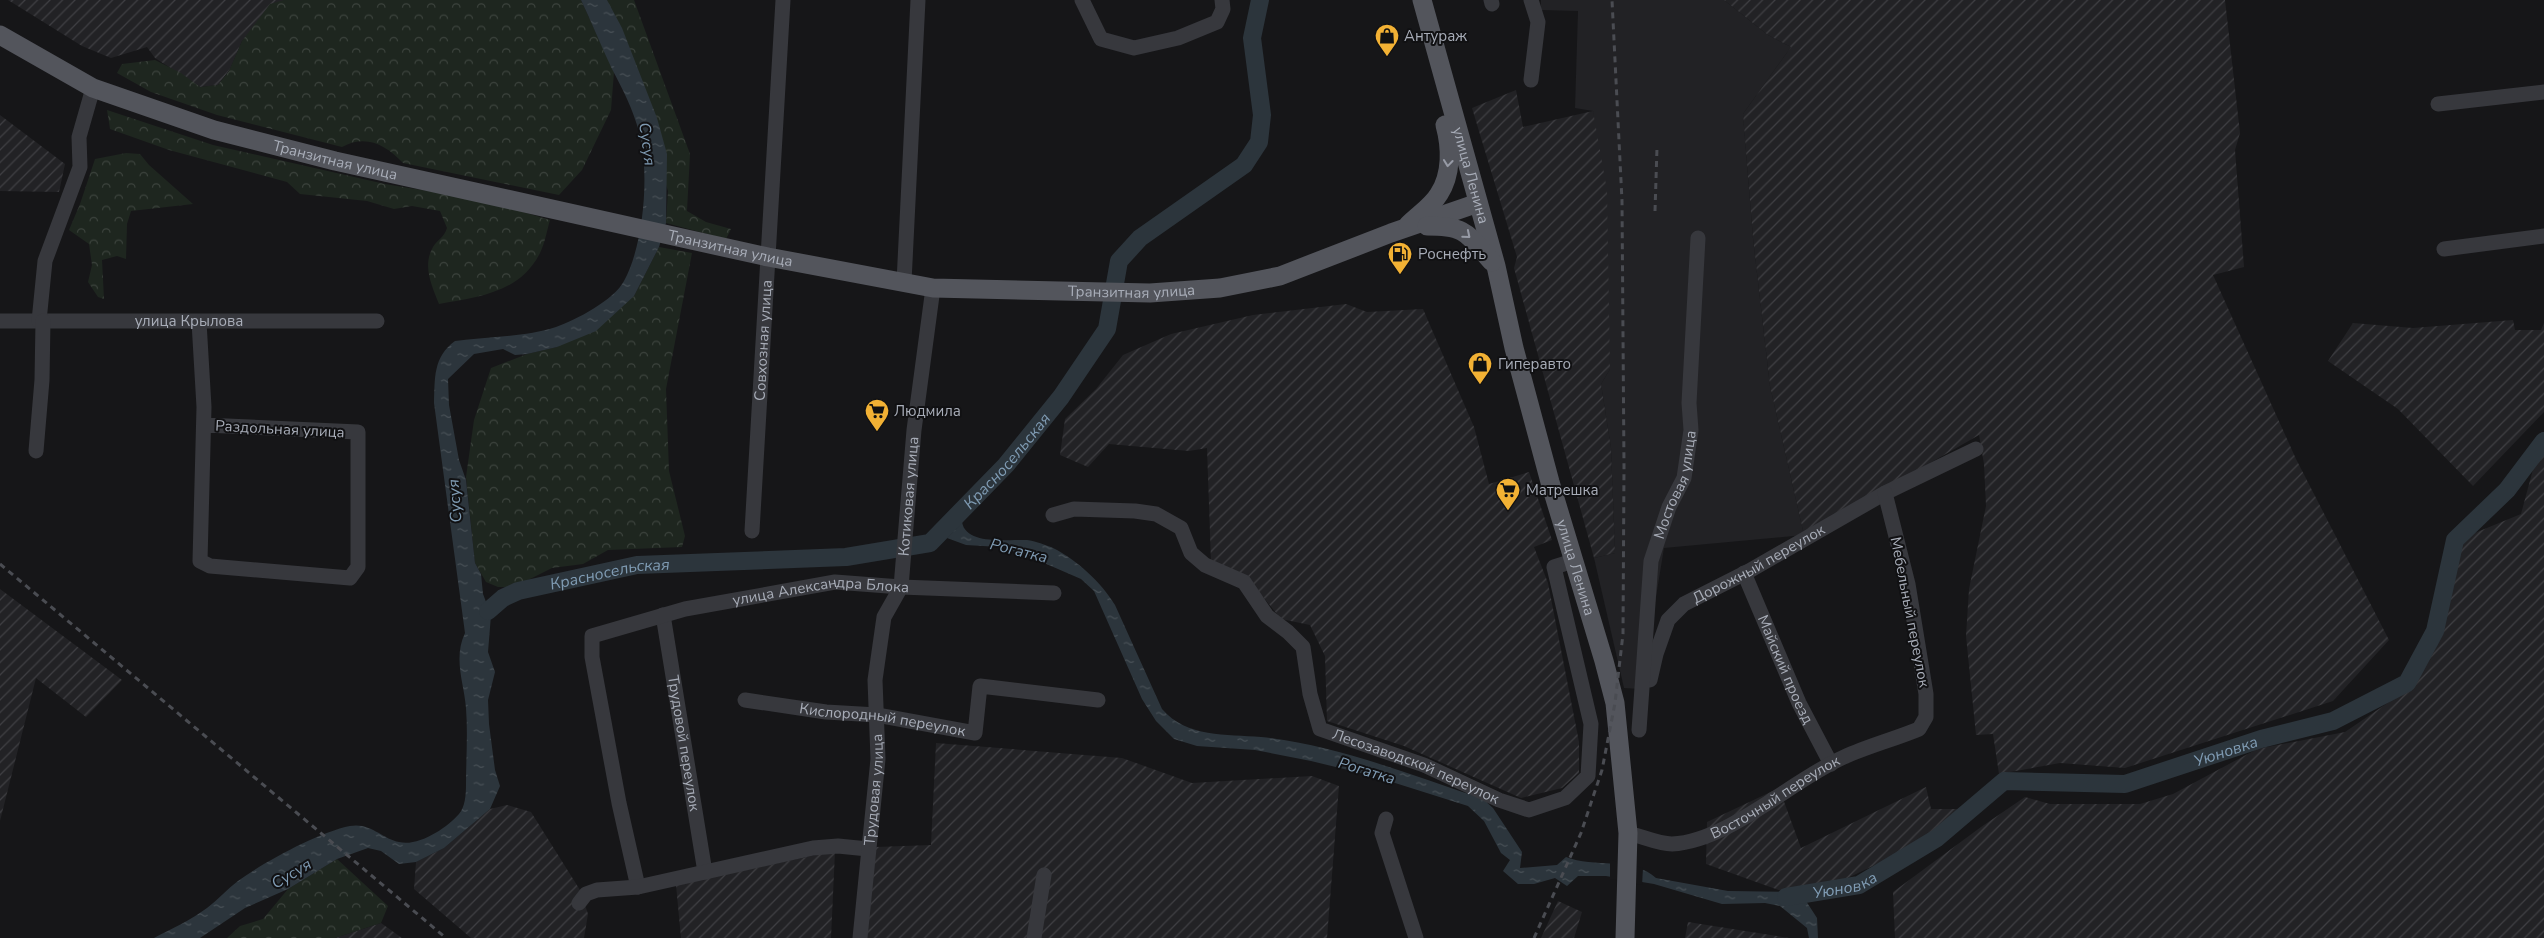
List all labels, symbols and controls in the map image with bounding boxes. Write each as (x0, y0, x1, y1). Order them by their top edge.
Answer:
shop icon: Антураж (1374, 23, 1400, 57)
place label: Антураж (1404, 26, 1467, 46)
water label: Сусуя (633, 121, 661, 167)
street label: улица Ленина (1448, 125, 1494, 226)
street label: Транзитная улица (271, 136, 399, 185)
one-way arrow (1443, 159, 1454, 167)
street label: Транзитная улица (666, 225, 795, 271)
one-way arrow (1461, 229, 1470, 238)
fuel station icon: Роснефть (1387, 241, 1413, 275)
place label: Роснефть (1418, 244, 1486, 264)
street label: Совхозная улица (750, 279, 777, 401)
street label: Транзитная улица (1068, 280, 1196, 303)
street label: улица Крылова (135, 311, 243, 331)
shop icon: Гиперавто (1467, 351, 1493, 385)
place label: Гиперавто (1498, 354, 1571, 374)
supermarket icon: Людмила (864, 398, 890, 432)
place label: Людмила (894, 401, 961, 421)
water label: Красносельская (959, 409, 1056, 514)
street label: Раздольная улица (215, 416, 345, 442)
street label: Мостовая улица (1649, 429, 1701, 542)
street label: Котиковая улица (894, 436, 923, 557)
supermarket icon: Матрешка (1495, 477, 1521, 511)
water label: Сусуя (443, 479, 467, 523)
place label: Матрешка (1526, 480, 1599, 500)
street label: улица Ленина (1552, 517, 1600, 618)
street label: Дорожный переулок (1689, 520, 1828, 608)
water label: Рогатка (988, 533, 1050, 569)
street label: Мебельный переулок (1886, 535, 1934, 689)
water label: Красносельская (548, 554, 670, 596)
street label: улица Александра Блока (731, 572, 909, 610)
street label: Майский проезд (1753, 612, 1818, 727)
street label: Трудовой переулок (663, 674, 705, 813)
street label: Кислородный переулок (798, 698, 967, 741)
street label: Лесозаводской переулок (1330, 724, 1503, 809)
water label: Уюновка (2191, 731, 2261, 772)
street label: Трудовая улица (859, 734, 888, 846)
street label: Восточный переулок (1707, 750, 1843, 843)
water label: Рогатка (1335, 752, 1398, 790)
water label: Сусуя (267, 853, 316, 894)
water label: Уюновка (1811, 867, 1882, 904)

